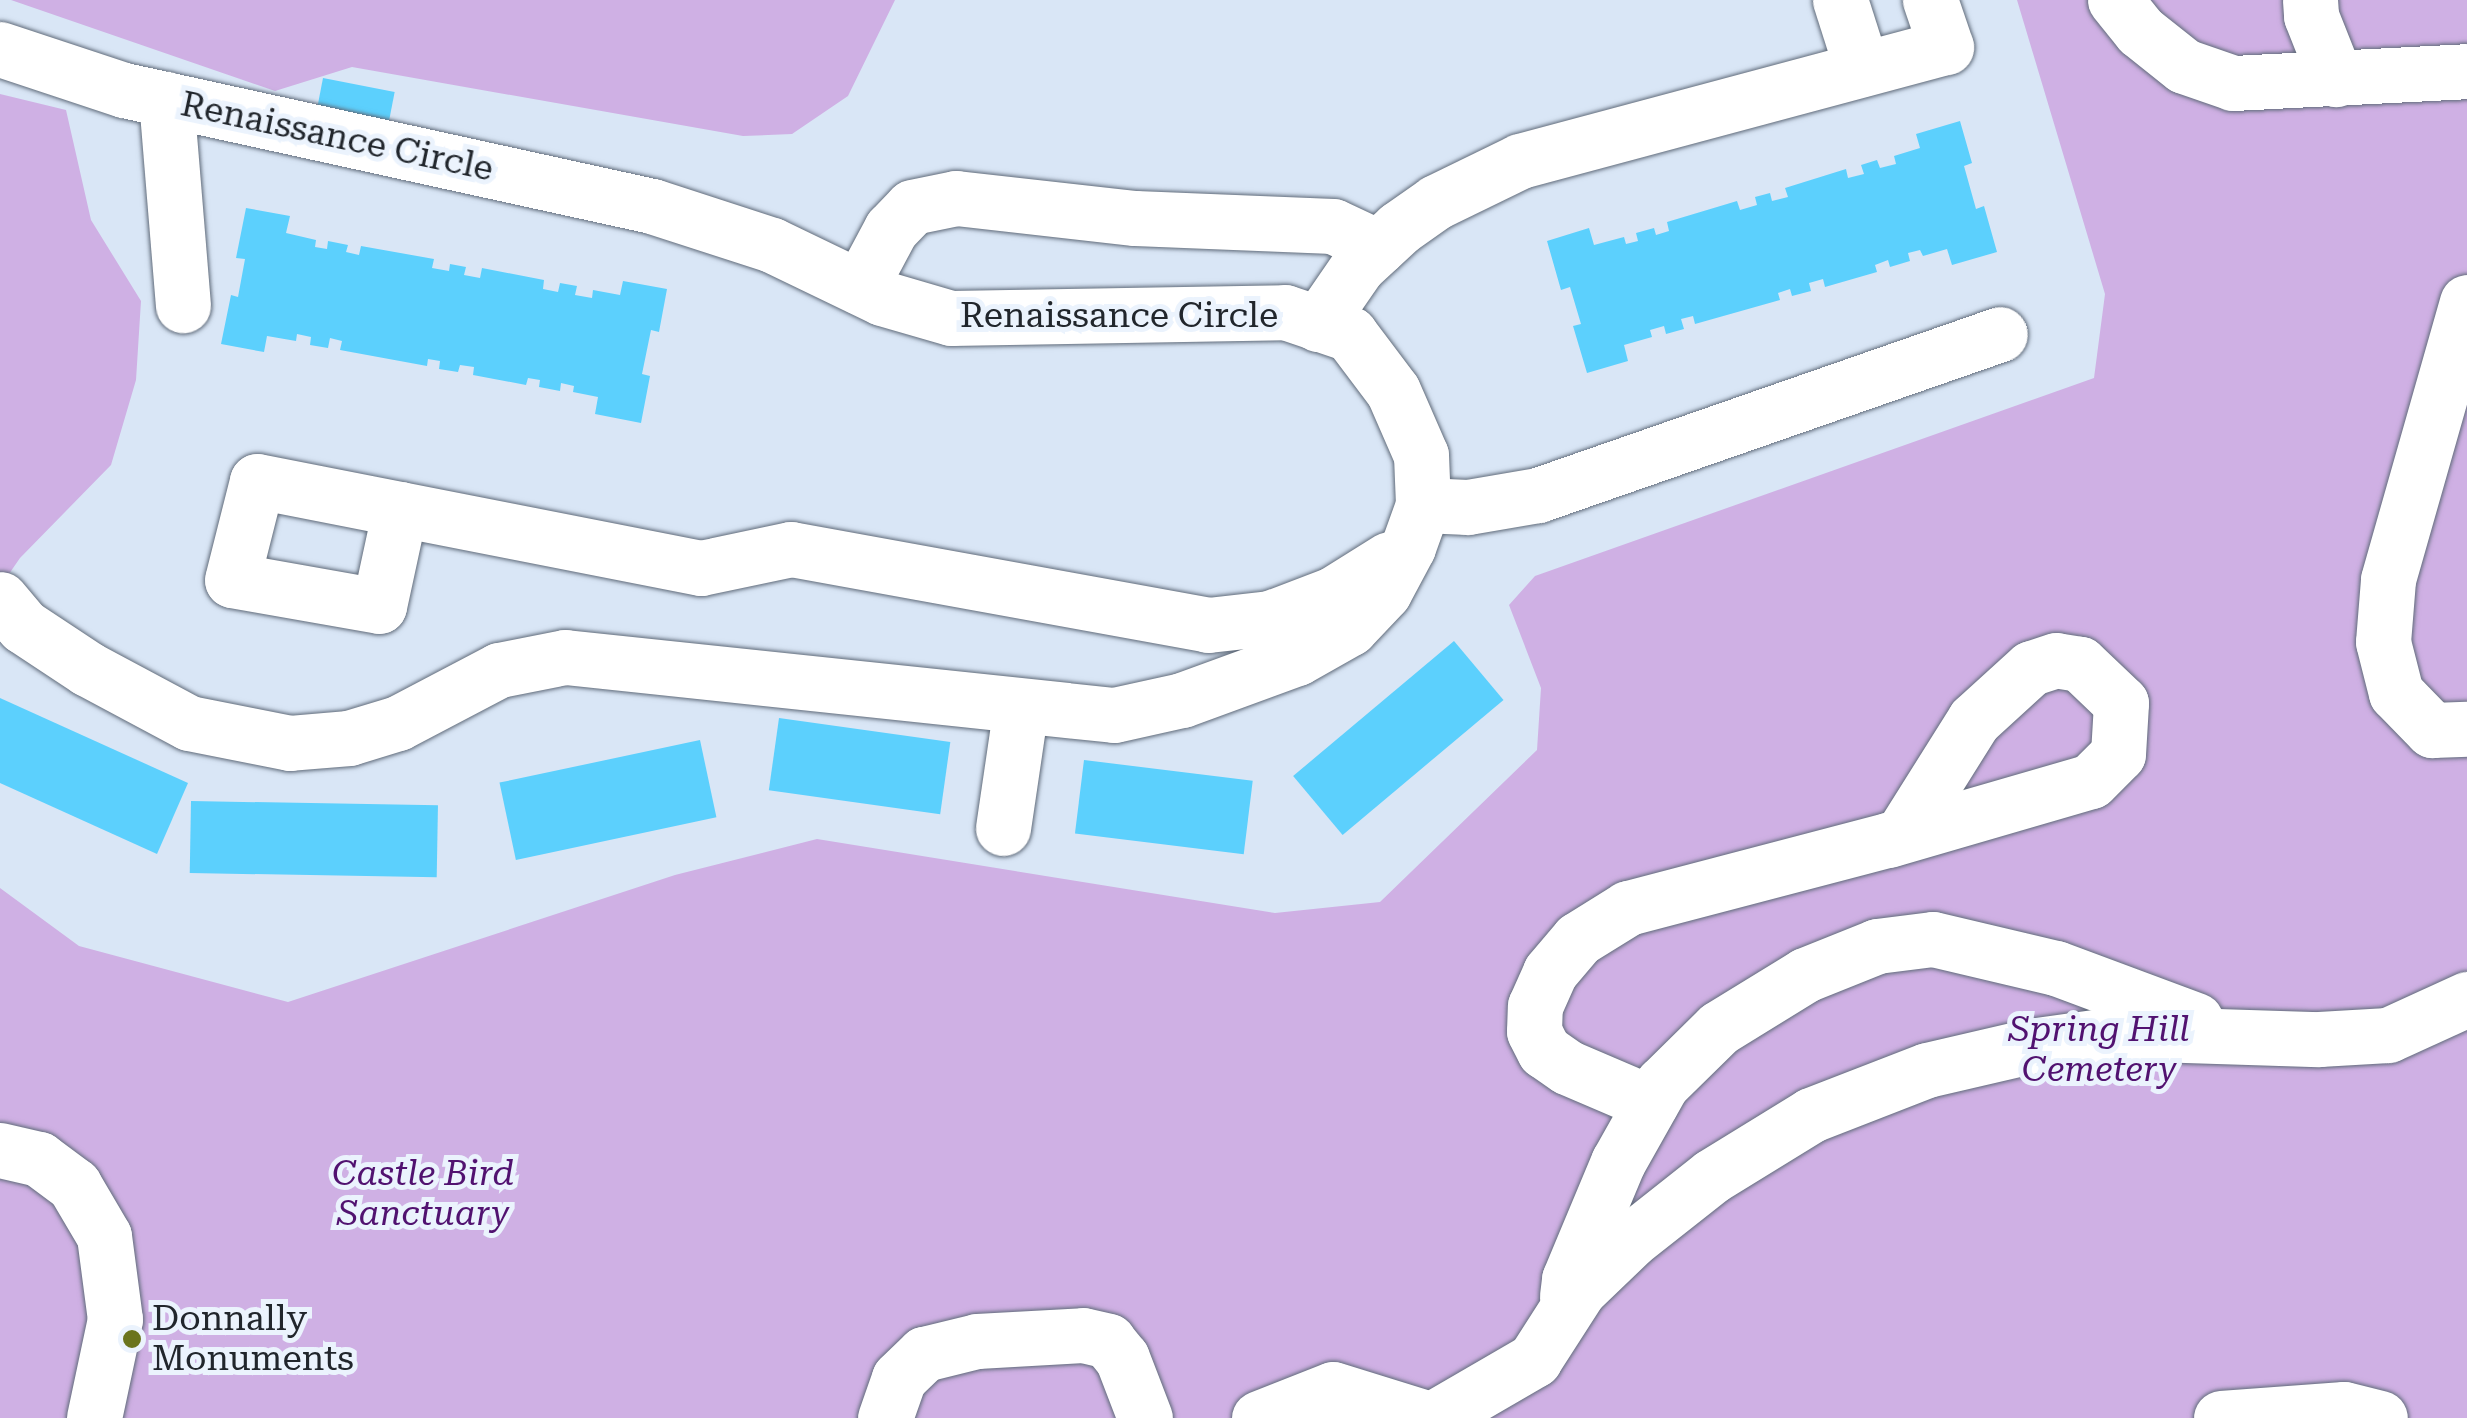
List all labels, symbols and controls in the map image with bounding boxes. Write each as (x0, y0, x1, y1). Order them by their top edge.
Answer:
street label: Renaissance Circle (177, 83, 497, 191)
street label: Renaissance Circle (960, 295, 1278, 337)
park label: Spring Hill Cemetery (2009, 1009, 2189, 1091)
park label: Castle Bird Sanctuary (332, 1153, 514, 1235)
place label: Donnally Monuments (152, 1298, 354, 1380)
marker: Donnally Monuments (121, 1328, 143, 1350)

